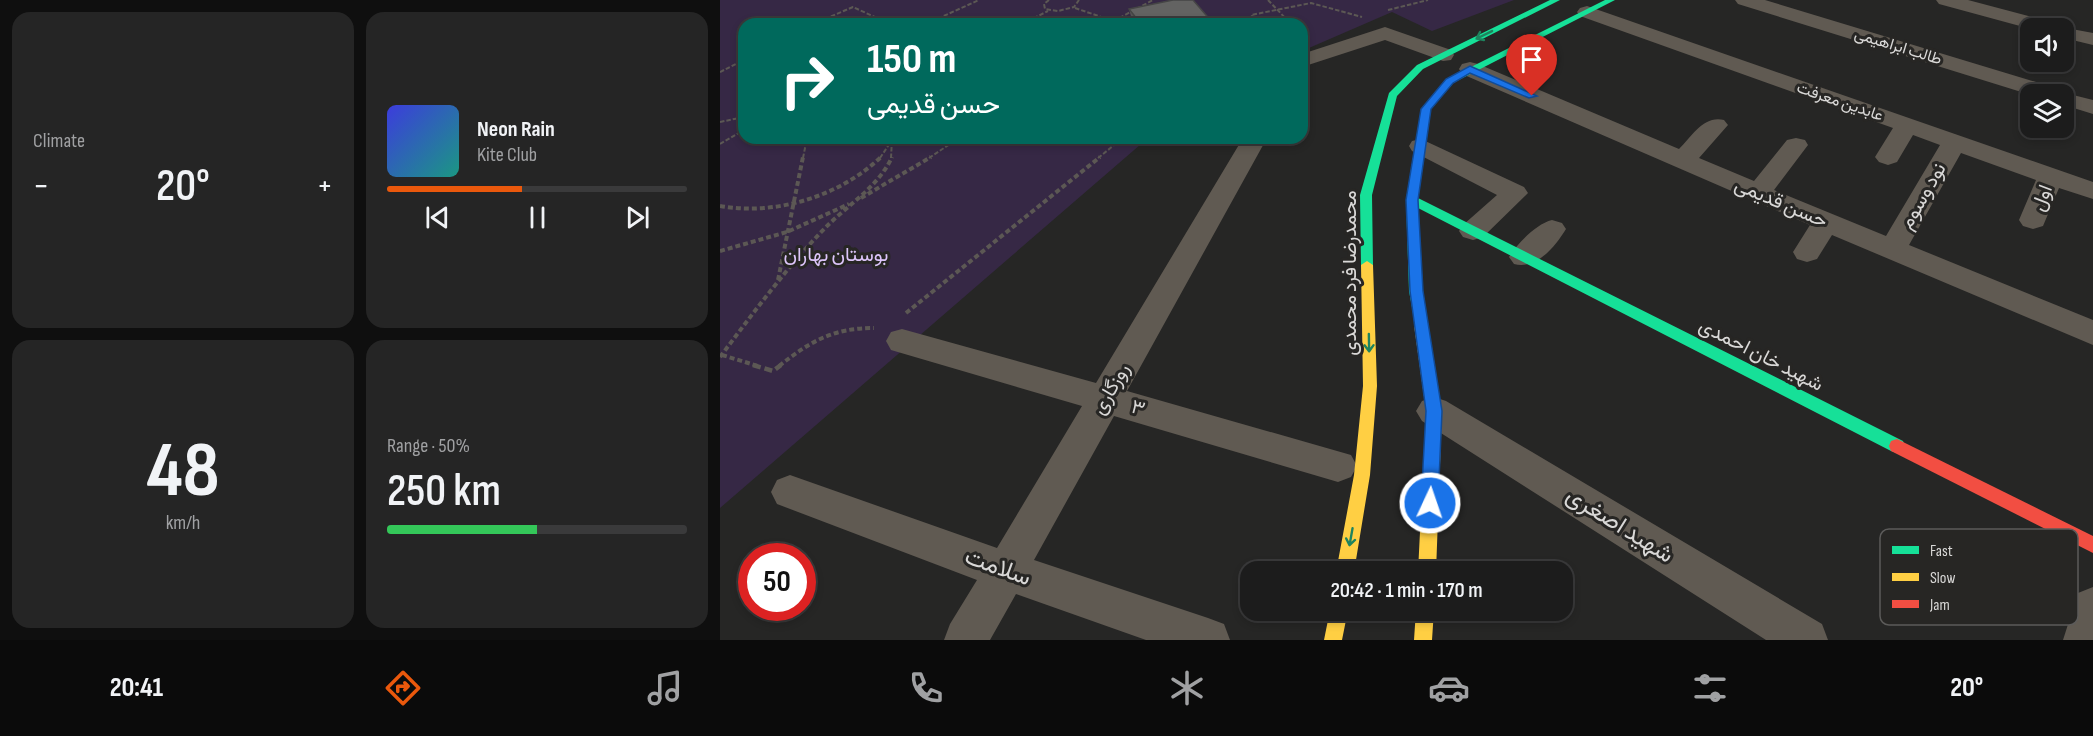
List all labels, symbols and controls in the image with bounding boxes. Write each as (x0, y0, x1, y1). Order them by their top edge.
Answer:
map controls (2020, 18, 2074, 138)
button: sound (2020, 18, 2074, 72)
street label: طالب ابراهیمی (1852, 25, 1944, 69)
one-way arrow (1476, 29, 1494, 41)
text: 150 m (867, 34, 956, 85)
pin (1506, 34, 1557, 96)
icon: right (768, 42, 846, 120)
icon: arrive (1515, 43, 1548, 76)
street label: عابدین معرفت (1794, 78, 1886, 126)
button: layers (2020, 84, 2074, 138)
text: حسن قدیمی (867, 89, 1000, 121)
text: Neon Rain (477, 116, 555, 143)
text: Climate (33, 129, 85, 153)
text: Kite Club (477, 143, 537, 167)
street label: نود وسوم (1894, 158, 1952, 234)
text: 20° (156, 159, 210, 214)
text: − (33, 166, 49, 206)
text: + (317, 166, 333, 206)
street label: حسن قدیمی (1731, 173, 1831, 233)
street label: اول (2026, 181, 2058, 215)
street label: محمدرضا فرد محمدی (1338, 190, 1362, 356)
icon: previous (421, 201, 454, 234)
icon: pause (521, 201, 554, 234)
icon: next (621, 201, 654, 234)
park label: بوستان بهاران (784, 243, 888, 267)
street label: شهید خان احمدی (1695, 313, 1827, 397)
one-way arrow (1363, 333, 1375, 353)
street label: روزگاری (1087, 359, 1135, 419)
street label: ۳ (1128, 395, 1148, 421)
text: 48 (146, 425, 220, 518)
text: Range · 50% (387, 434, 470, 458)
text: 250 km (387, 464, 501, 519)
position arrow (1398, 471, 1462, 535)
street label: شهید اصغری (1561, 480, 1679, 570)
text: km/h (166, 511, 200, 535)
one-way arrow (1346, 527, 1357, 546)
legend (1880, 529, 2078, 625)
street label: سلامت (961, 542, 1035, 592)
text: Fast (1930, 542, 1953, 561)
speed limit sign: 50 (738, 543, 816, 621)
text: Slow (1930, 569, 1955, 588)
text: 20:42 · 1 min · 170 m (1330, 577, 1483, 604)
text: Jam (1929, 596, 1950, 615)
icon: directions (382, 667, 424, 709)
icon: music (644, 667, 686, 709)
icon: phone (905, 667, 947, 709)
icon: climate (1166, 667, 1208, 709)
icon: car (1428, 667, 1470, 709)
icon: filters (1689, 667, 1731, 709)
text: 20:41 (110, 672, 163, 704)
text: 20° (1950, 672, 1983, 704)

